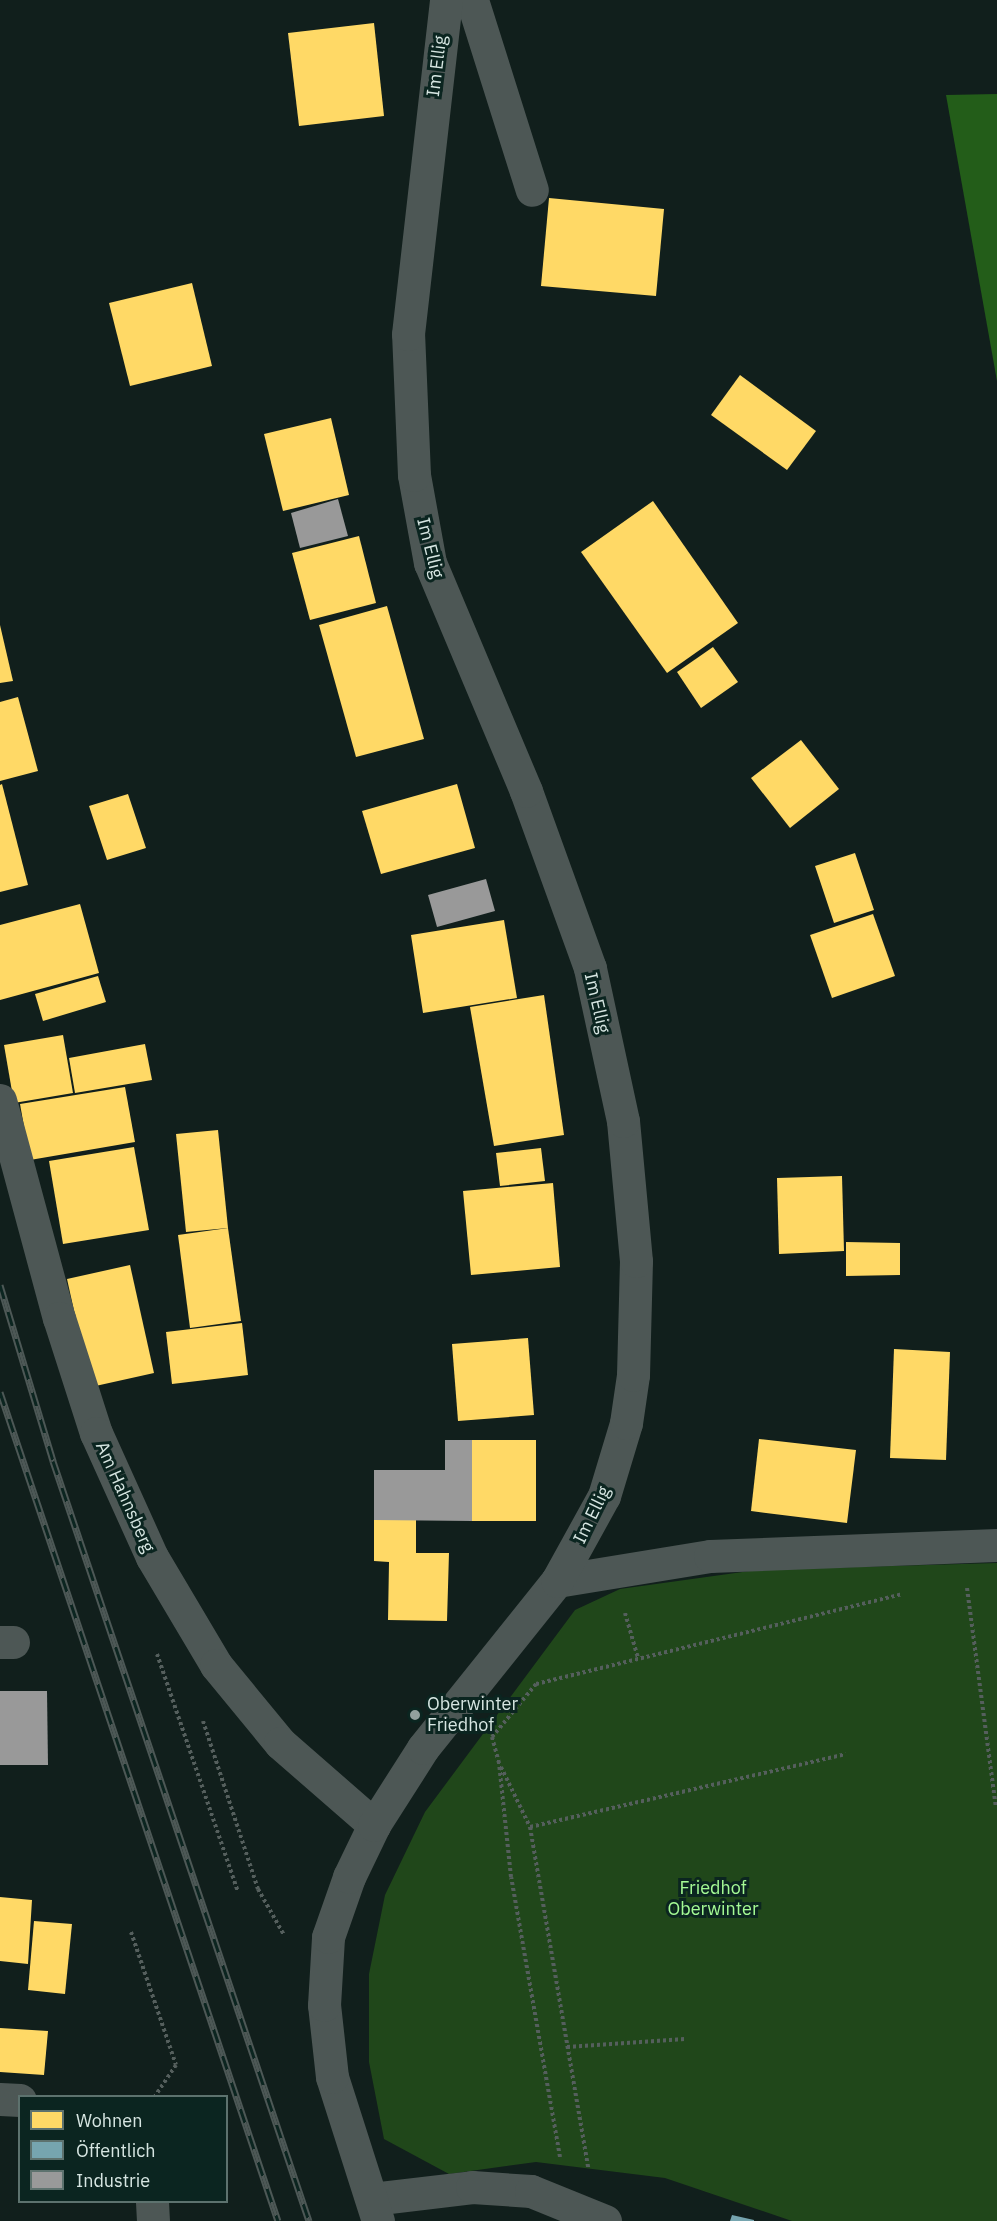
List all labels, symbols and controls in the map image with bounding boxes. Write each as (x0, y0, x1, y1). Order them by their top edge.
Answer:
street label: Im Ellig (423, 34, 451, 98)
street label: Im Ellig (412, 516, 448, 580)
street label: Im Ellig (580, 971, 614, 1035)
street label: Am Hahnsberg (91, 1438, 159, 1556)
street label: Im Ellig (569, 1483, 615, 1547)
place label: Oberwinter Friedhof (427, 1694, 518, 1736)
marker: Oberwinter Friedhof (408, 1708, 422, 1722)
park label: Friedhof Oberwinter (667, 1878, 759, 1920)
legend (18, 2095, 228, 2203)
text: Wohnen (76, 2109, 142, 2132)
text: Öffentlich (76, 2139, 155, 2162)
text: Industrie (76, 2169, 150, 2192)

